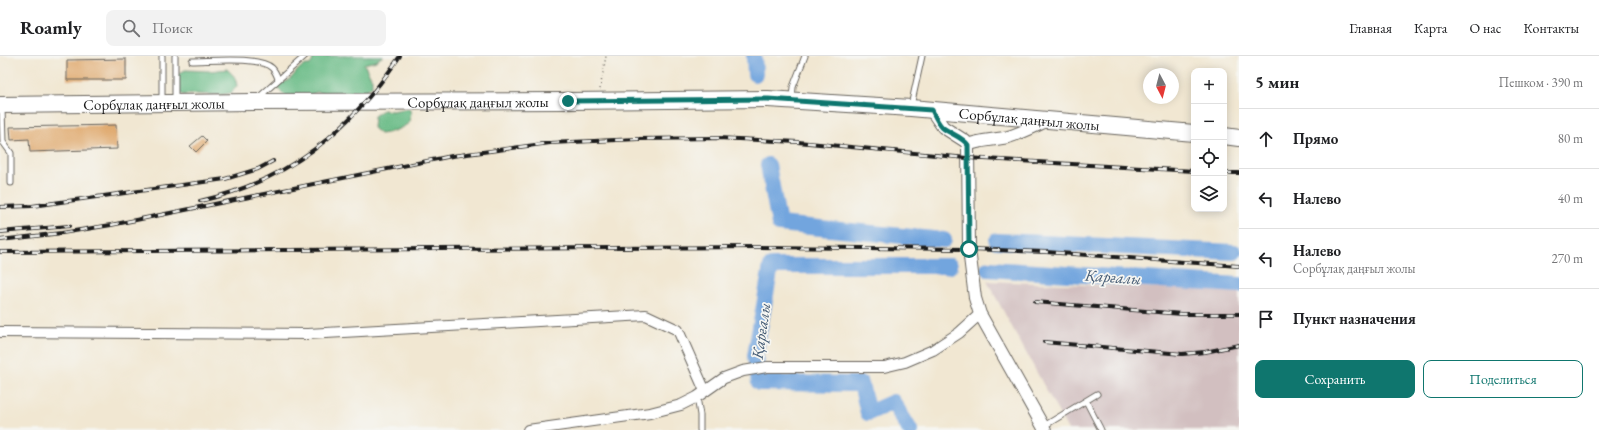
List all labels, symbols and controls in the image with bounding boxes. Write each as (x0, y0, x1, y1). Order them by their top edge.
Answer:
search box (106, 10, 386, 46)
text: Roamly (20, 15, 82, 40)
icon: search (120, 17, 142, 39)
text: Поиск (152, 18, 193, 37)
text: Главная (1349, 19, 1392, 37)
text: Карта (1414, 19, 1447, 37)
text: О нас (1469, 19, 1501, 37)
text: Контакты (1523, 19, 1579, 37)
north arrow (1143, 68, 1179, 104)
map controls (1191, 68, 1227, 212)
button: + (1191, 68, 1227, 104)
text: 5 мин (1255, 71, 1299, 93)
text: Пешком · 390 m (1499, 74, 1583, 91)
street label: Сорбұлақ даңғыл жолы (407, 92, 549, 111)
route end (559, 92, 577, 110)
street label: Сорбұлақ даңғыл жолы (83, 93, 225, 114)
street label: Сорбұлақ даңғыл жолы (958, 103, 1100, 134)
button: − (1191, 104, 1227, 140)
icon: ahead (1255, 128, 1277, 150)
text: Прямо (1293, 129, 1338, 148)
text: 80 m (1558, 130, 1583, 147)
button: locate (1191, 140, 1227, 176)
button: layers (1191, 176, 1227, 212)
icon: left (1255, 188, 1277, 210)
text: Налево (1293, 189, 1341, 208)
text: 40 m (1558, 190, 1583, 207)
route start (960, 240, 978, 258)
text: Налево (1293, 241, 1341, 260)
icon: left (1255, 248, 1277, 270)
text: 270 m (1552, 250, 1583, 267)
text: Сорбұлақ даңғыл жолы (1293, 260, 1415, 277)
water label: Қарғалы (1083, 264, 1142, 289)
water label: Қарғалы (747, 302, 775, 361)
icon: arrive (1255, 308, 1277, 330)
text: Пункт назначения (1293, 309, 1416, 328)
button: Сохранить (1255, 360, 1415, 398)
button: Поделиться (1423, 360, 1583, 398)

